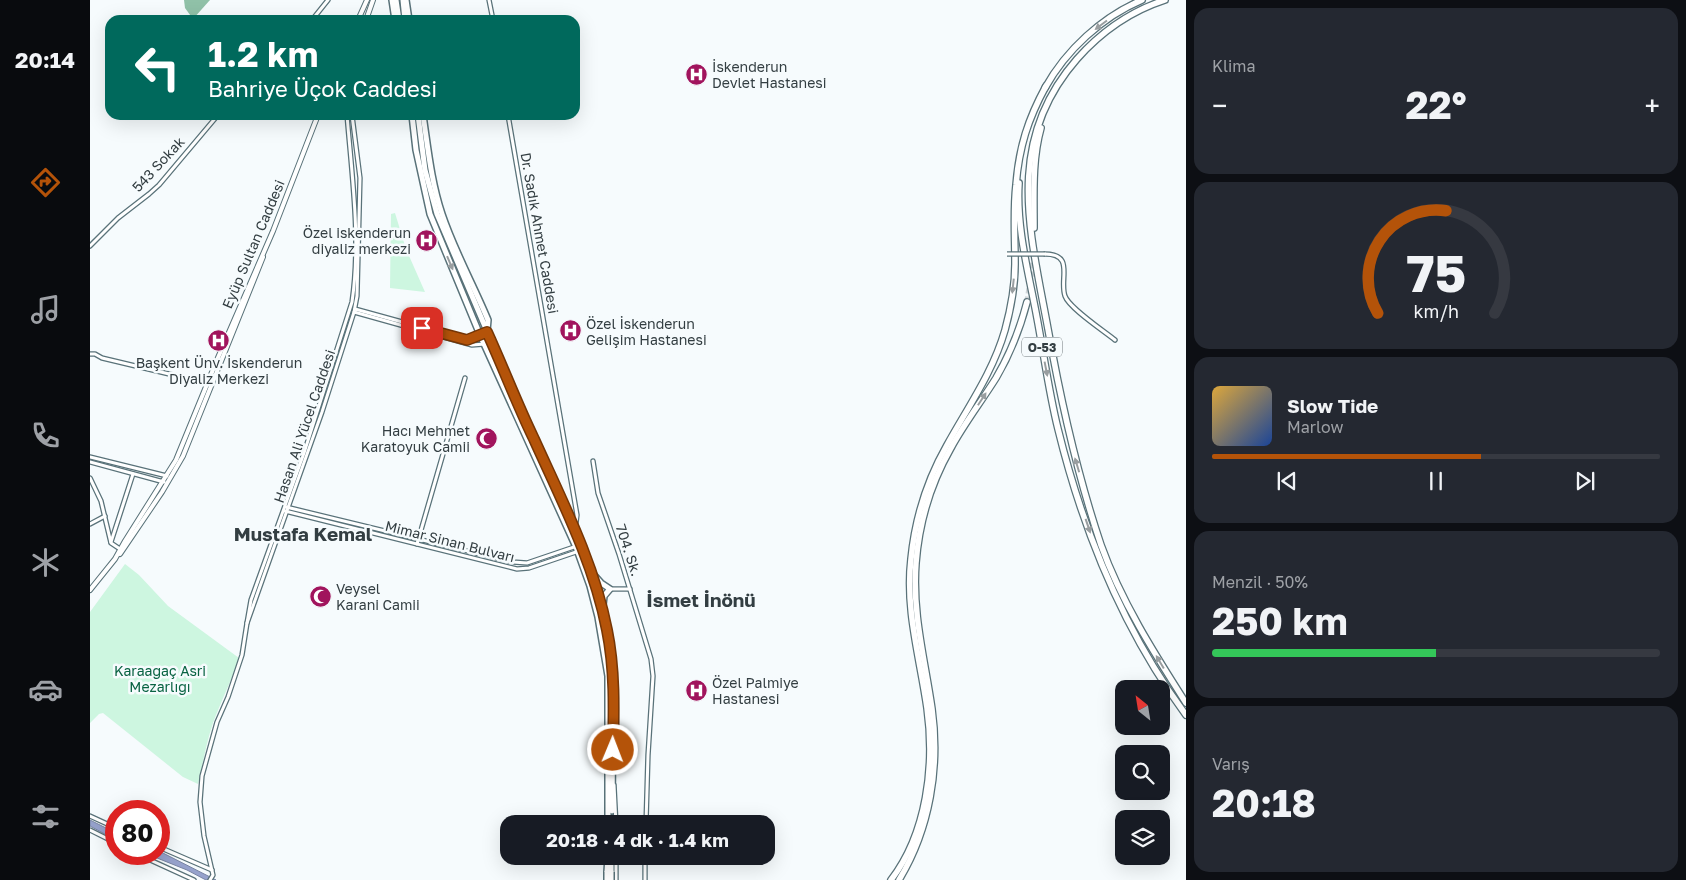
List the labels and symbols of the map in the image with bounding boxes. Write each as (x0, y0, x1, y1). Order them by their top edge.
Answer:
one-way arrow (1095, 20, 1108, 31)
place label: İskenderun Devlet Hastanesi (712, 58, 826, 91)
hospital icon: İskenderun Devlet Hastanesi (684, 62, 708, 86)
street label: 543 Sokak (128, 133, 188, 195)
street label: Dr. Sadık Ahmet Caddesi (517, 151, 563, 315)
street label: Eyüp Sultan Caddesi (218, 177, 288, 311)
place label: Özel iskenderun diyaliz merkezi (303, 224, 411, 257)
hospital icon: Özel iskenderun diyaliz merkezi (415, 228, 439, 252)
one-way arrow (446, 256, 454, 271)
one-way arrow (1009, 279, 1017, 295)
pin (401, 307, 443, 349)
place label: Özel İskenderun Gelişim Hastanesi (586, 315, 707, 348)
hospital icon: Özel İskenderun Gelişim Hastanesi (558, 319, 582, 343)
hospital icon: Başkent Ünv. İskenderun Diyaliz Merkezi (207, 328, 231, 352)
road number: O-53 (1022, 338, 1062, 357)
street label: Hasan Ali Yücel Caddesi (270, 347, 338, 505)
place label: Başkent Ünv. İskenderun Diyaliz Merkezi (136, 354, 302, 387)
one-way arrow (1043, 362, 1051, 378)
one-way arrow (978, 393, 987, 406)
place label: Hacı Mehmet Karatoyuk Camii (361, 422, 470, 455)
mosque icon: Hacı Mehmet Karatoyuk Camii (474, 426, 498, 450)
one-way arrow (1072, 457, 1080, 472)
street label: Mimar Sinan Bulvarı (383, 517, 517, 565)
one-way arrow (1084, 519, 1092, 534)
district label: Mustafa Kemal (234, 522, 372, 545)
street label: 704. Sk. (613, 522, 645, 578)
place label: Veysel Karani Camii (336, 580, 420, 613)
mosque icon: Veysel Karani Camii (308, 584, 332, 608)
district label: İsmet İnönü (646, 588, 756, 611)
one-way arrow (1155, 655, 1164, 669)
park label: Karaağaç Asri Mezarlığı (114, 662, 206, 695)
place label: Özel Palmiye Hastanesi (712, 674, 799, 707)
hospital icon: Özel Palmiye Hastanesi (684, 678, 708, 702)
north arrow (1115, 680, 1170, 735)
position arrow (586, 723, 638, 775)
speed limit sign: 80 (105, 800, 170, 865)

